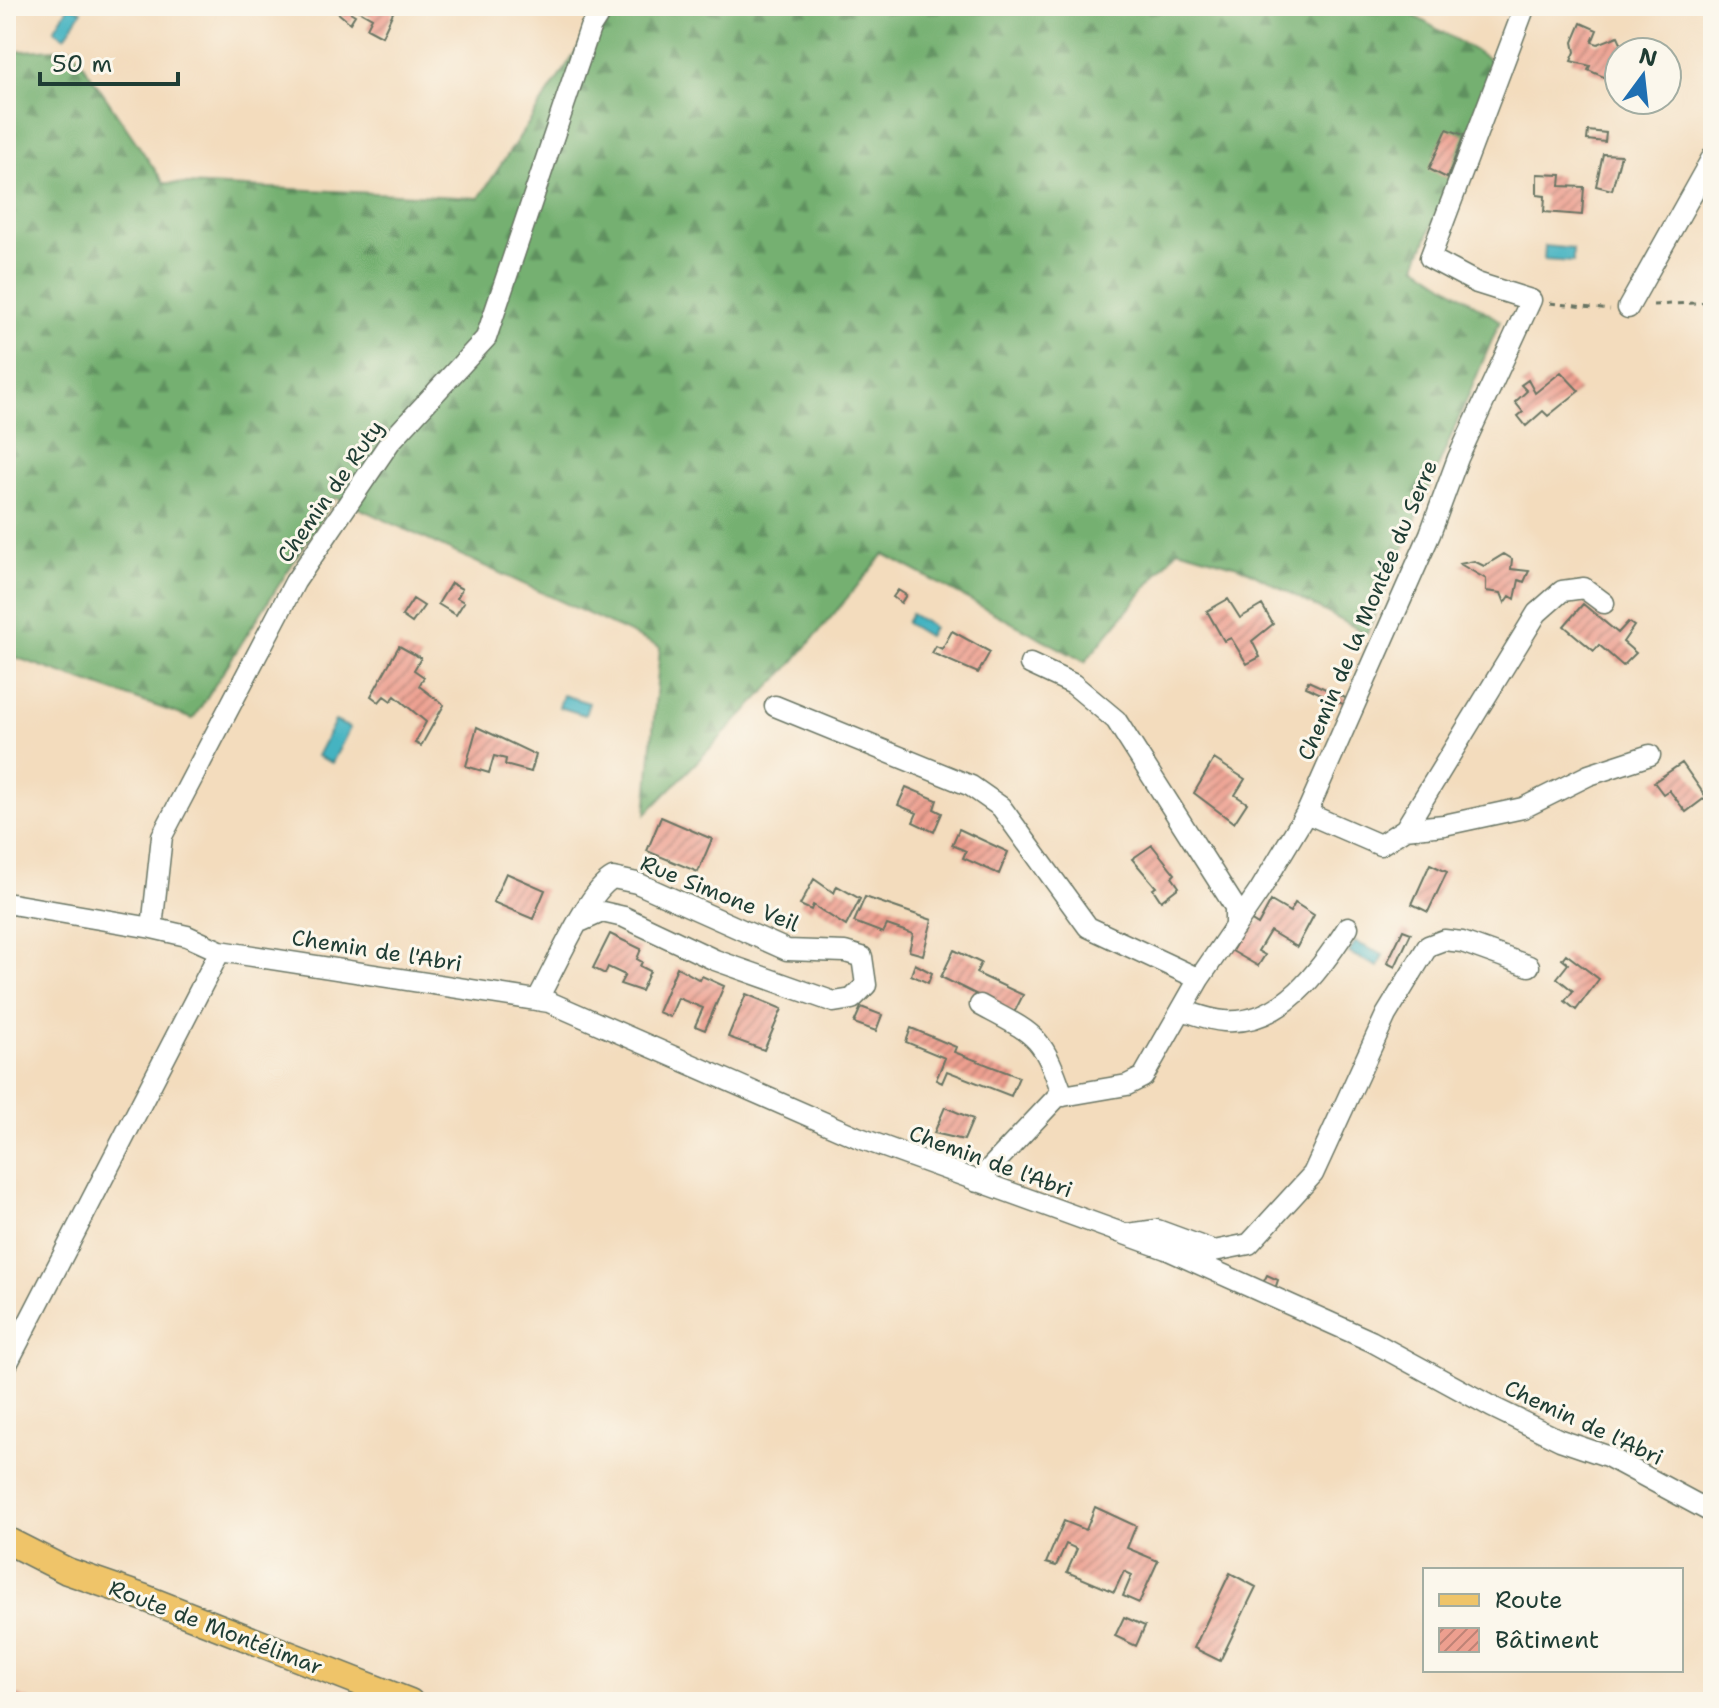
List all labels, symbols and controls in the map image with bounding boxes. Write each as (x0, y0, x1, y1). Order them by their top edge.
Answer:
scale bar (40, 36, 178, 86)
north arrow (1603, 36, 1683, 116)
text: N (1636, 41, 1660, 73)
text: 50 m (52, 48, 112, 80)
street label: Chemin de Ruty (271, 414, 390, 568)
street label: Chemin de la Montée du Serre (1291, 456, 1444, 765)
street label: Rue Simone Veil (636, 848, 804, 939)
street label: Chemin de l'Abri (290, 923, 464, 978)
street label: Chemin de l'Abri (905, 1118, 1077, 1205)
street label: Chemin de l'Abri (1500, 1373, 1668, 1472)
legend (1423, 1568, 1683, 1672)
street label: Route de Montélimar (105, 1573, 327, 1682)
text: Route (1495, 1584, 1563, 1616)
text: Bâtiment (1495, 1624, 1599, 1656)

